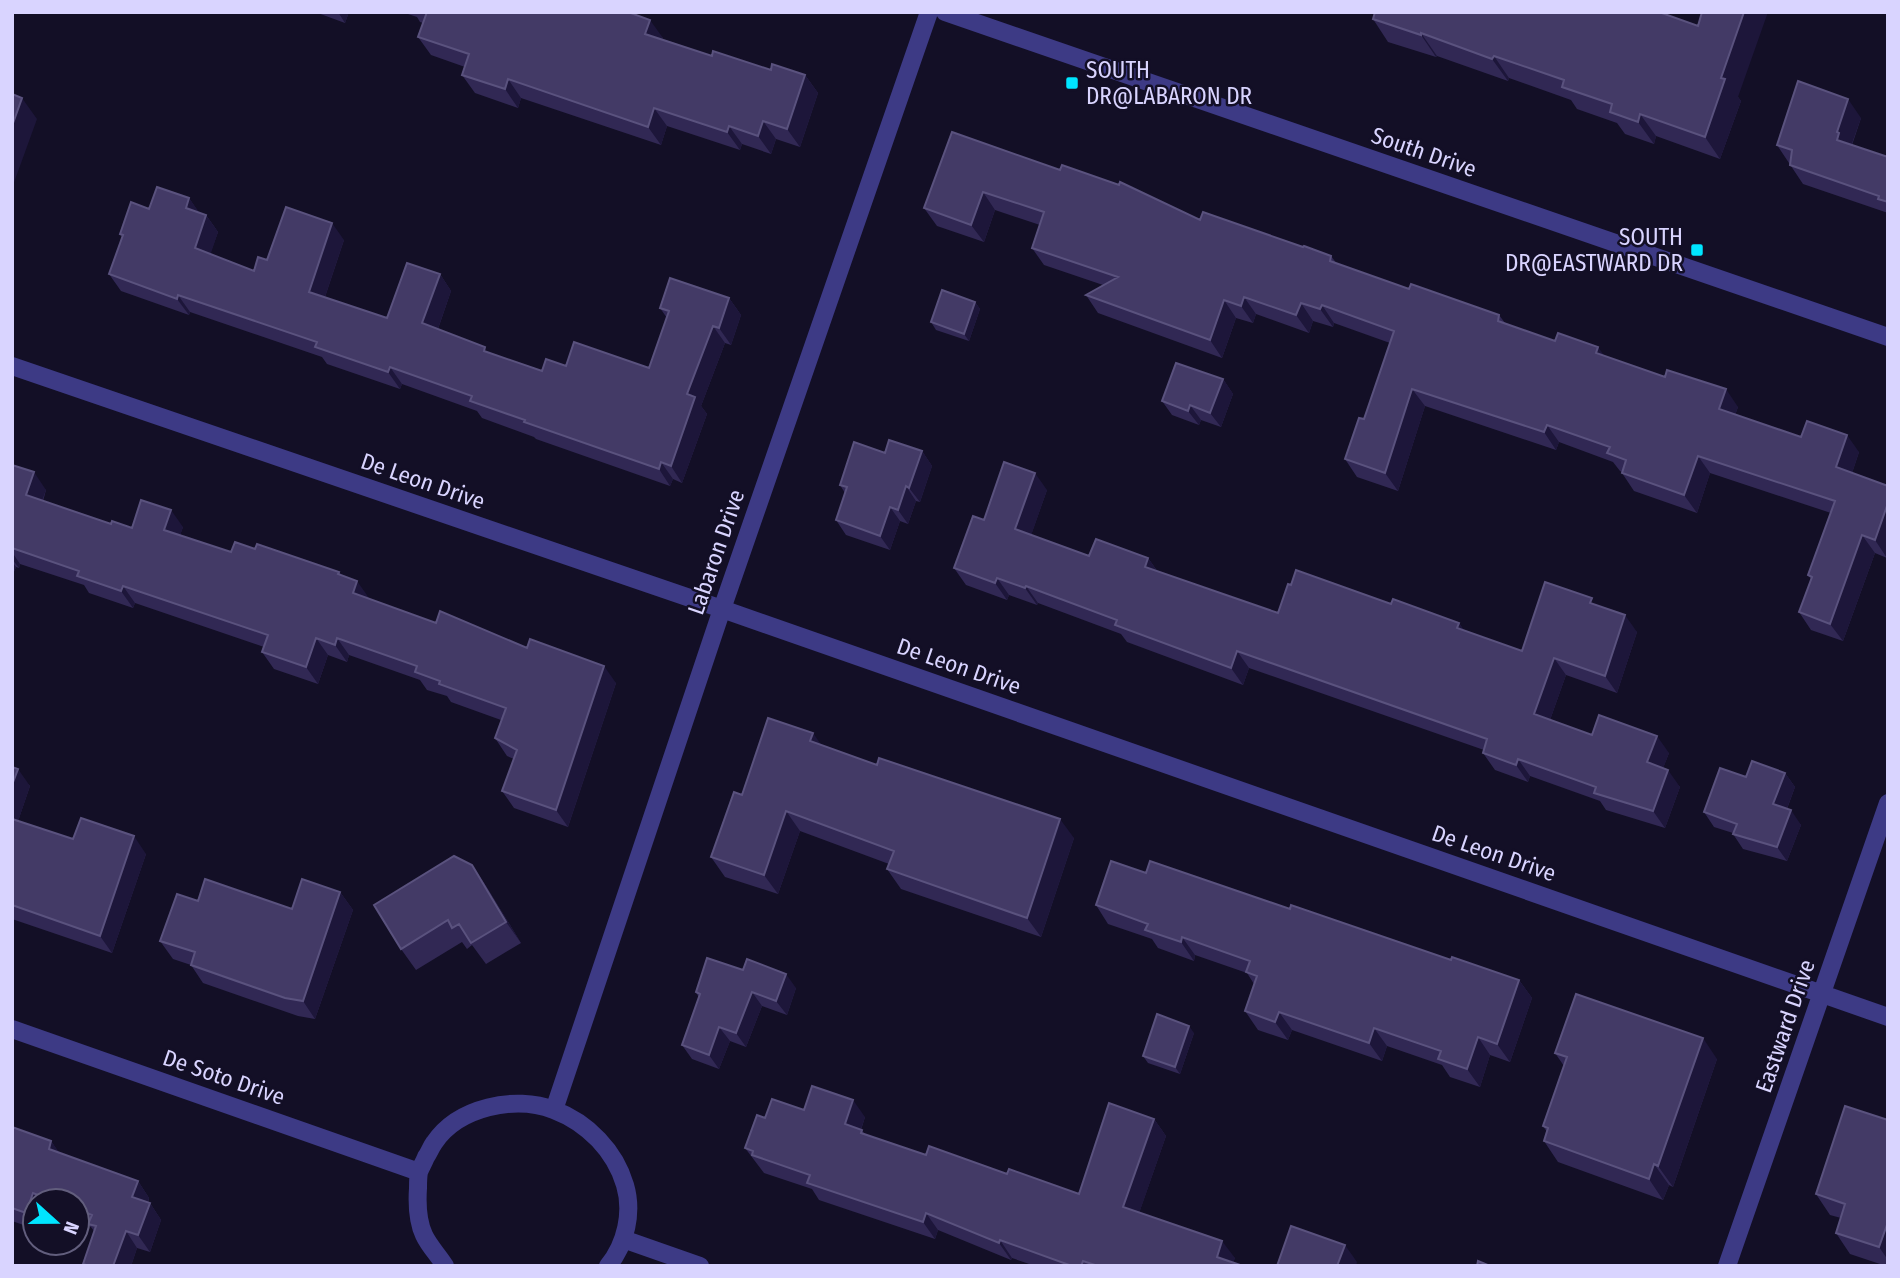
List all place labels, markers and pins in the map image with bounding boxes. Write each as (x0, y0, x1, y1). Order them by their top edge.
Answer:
place label: SOUTH DR@LABARON DR (1086, 56, 1253, 110)
marker: SOUTH DR@LABARON DR (1064, 75, 1080, 91)
place label: SOUTH DR@EASTWARD DR (1505, 223, 1683, 277)
marker: SOUTH DR@EASTWARD DR (1689, 242, 1705, 258)

